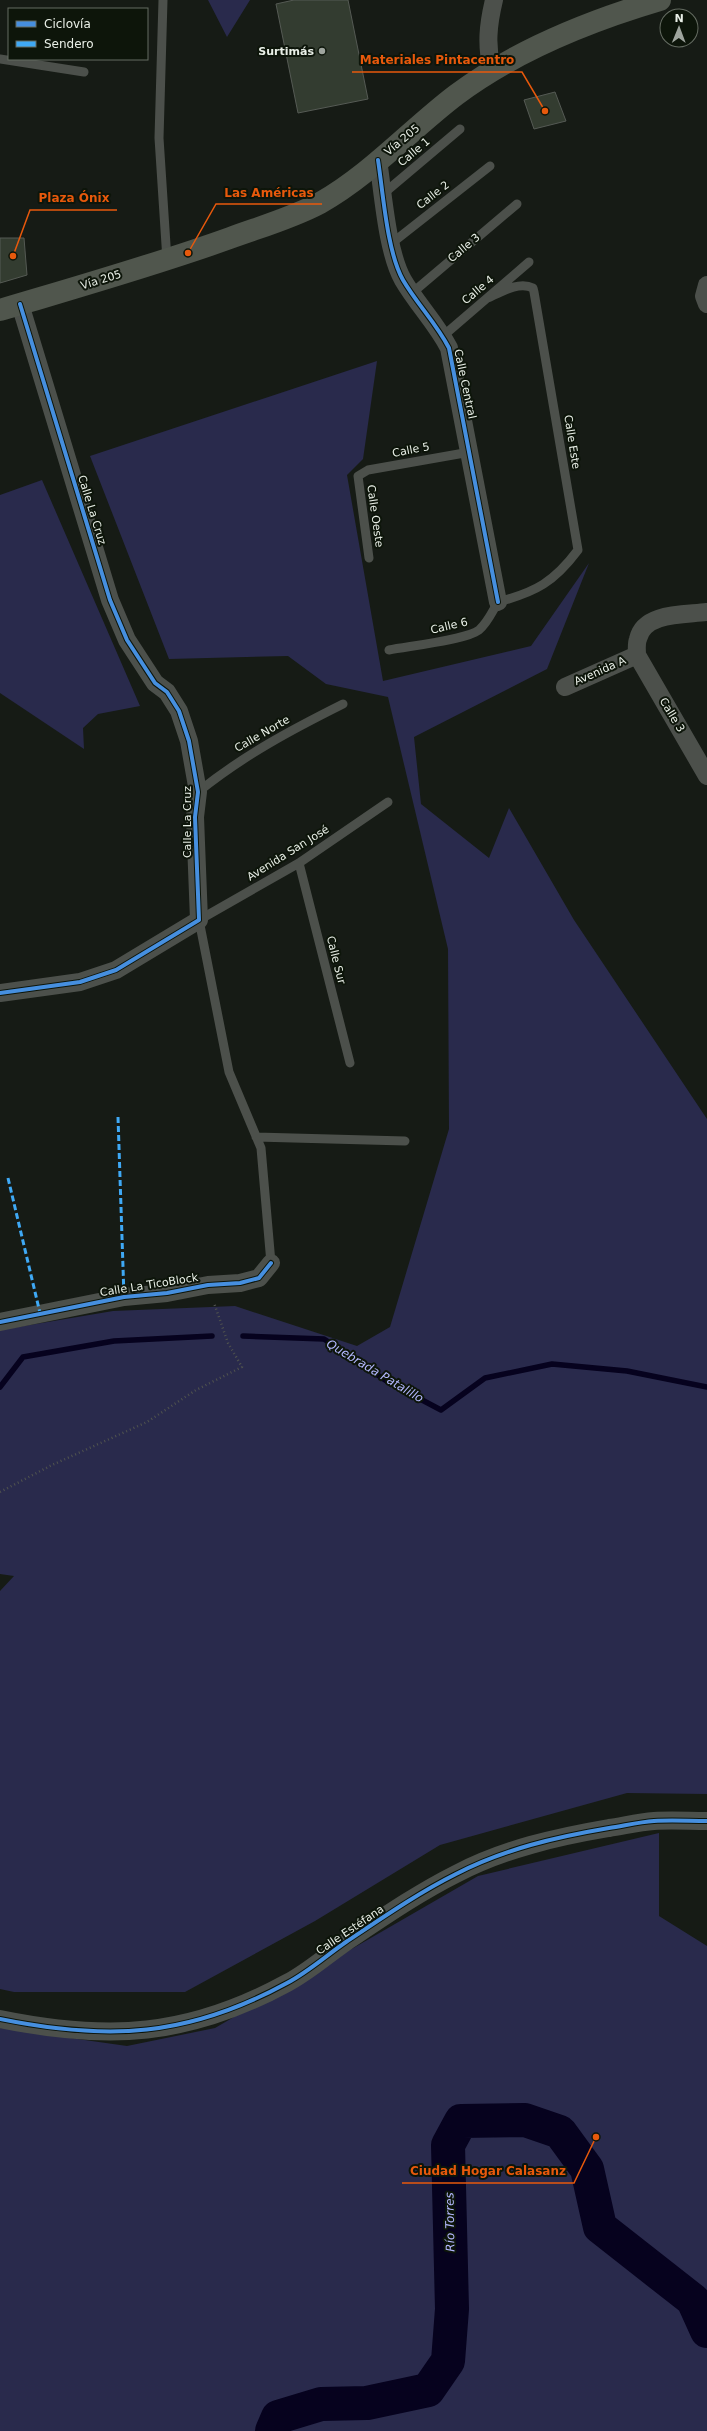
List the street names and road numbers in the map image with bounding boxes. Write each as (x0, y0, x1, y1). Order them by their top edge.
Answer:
street label: Vía 205 (382, 122, 422, 158)
street label: Calle 1 (395, 135, 433, 169)
street label: Calle 2 (414, 178, 452, 212)
street label: Calle 3 (445, 231, 483, 265)
street label: Vía 205 (79, 268, 123, 292)
street label: Calle 4 (459, 273, 497, 307)
street label: Calle Central (451, 348, 479, 420)
street label: Calle Este (561, 414, 583, 470)
street label: Calle 5 (391, 440, 431, 460)
street label: Calle La Cruz (75, 474, 109, 547)
street label: Calle Oeste (364, 484, 386, 548)
street label: Calle 6 (429, 615, 469, 637)
street label: Avenida A (572, 654, 628, 688)
street label: Calle 3 (657, 695, 687, 735)
street label: Calle Norte (232, 713, 292, 755)
street label: Calle La Cruz (181, 786, 194, 858)
street label: Avenida San José (245, 822, 332, 883)
street label: Calle Sur (324, 935, 348, 986)
street label: Calle La TicoBlock (99, 1271, 200, 1299)
street label: Calle Estéfana (314, 1903, 386, 1957)

